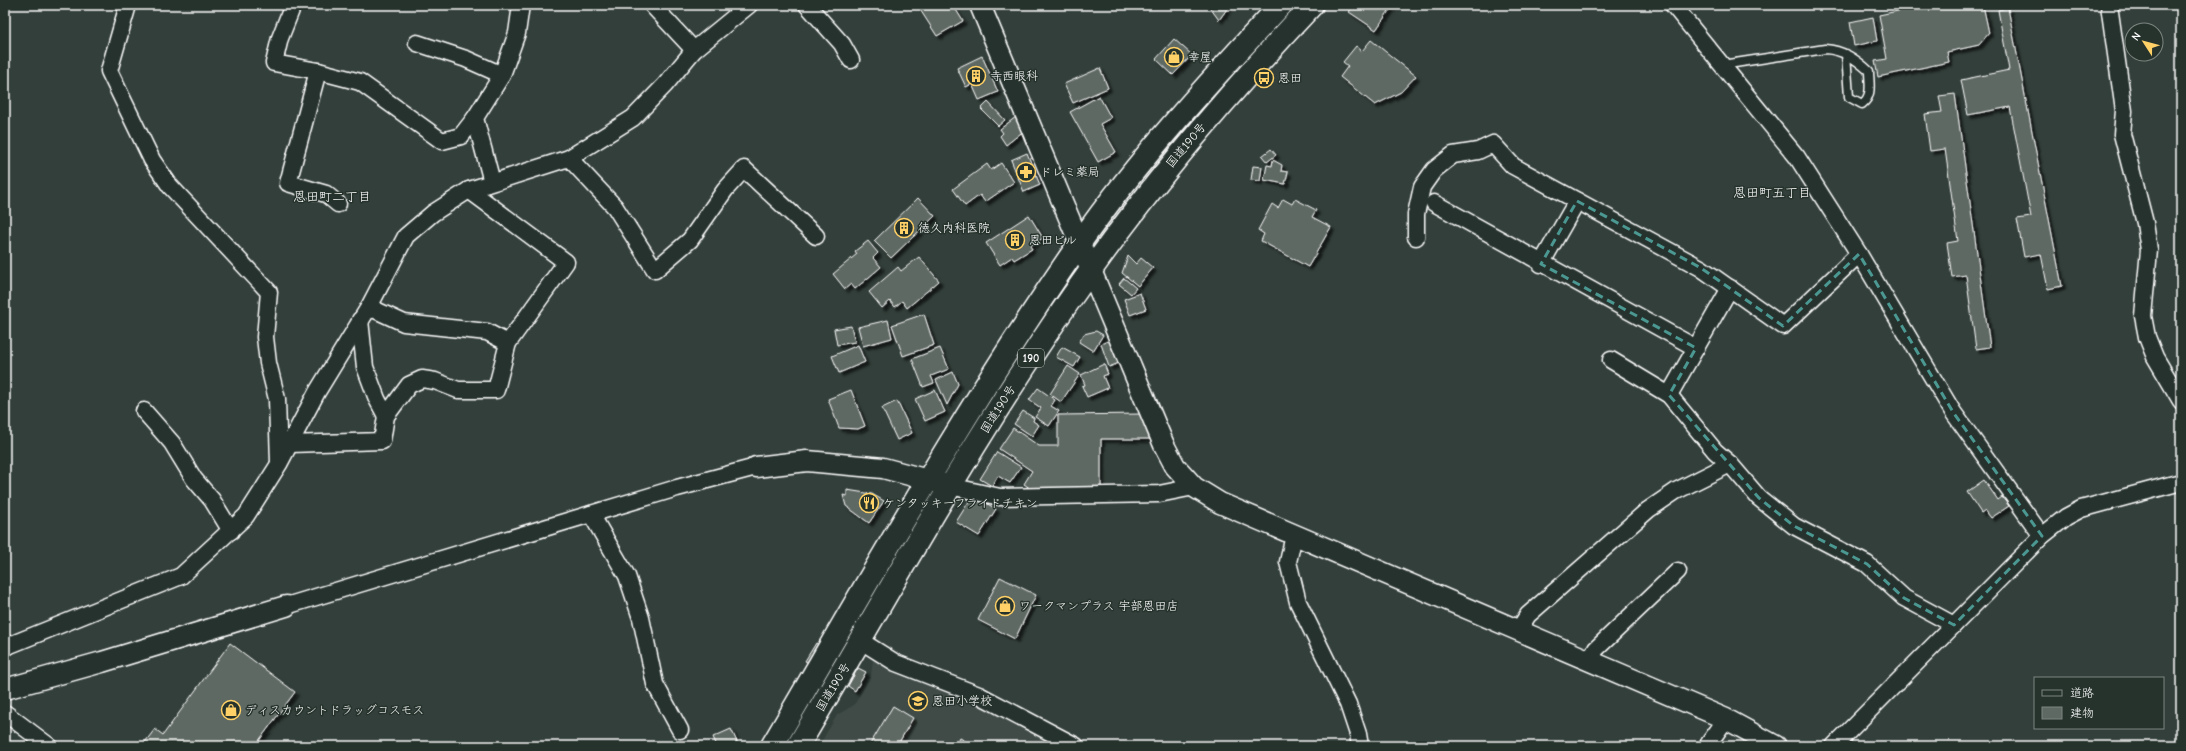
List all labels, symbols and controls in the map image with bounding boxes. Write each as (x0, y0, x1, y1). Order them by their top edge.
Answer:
north arrow (2124, 22, 2164, 62)
text: N (2129, 30, 2144, 43)
shop icon: 幸屋 (1163, 46, 1185, 68)
place label: 幸屋 (1188, 50, 1212, 64)
building icon: 寺西眼科 (965, 65, 987, 87)
bus stop icon: 恩田 (1253, 67, 1275, 89)
place label: 寺西眼科 (990, 69, 1038, 83)
place label: 恩田 (1278, 71, 1302, 85)
street label: 国道190号 (1163, 120, 1209, 170)
pharmacy icon: ドレミ薬局 (1015, 161, 1037, 183)
place label: ドレミ薬局 (1040, 165, 1100, 179)
district label: 恩田町五丁目 (1733, 185, 1811, 200)
district label: 恩田町二丁目 (293, 189, 371, 204)
building icon: 徳久内科医院 (893, 217, 915, 239)
place label: 徳久内科医院 (918, 221, 990, 235)
building icon: 恩田ビル (1004, 229, 1026, 251)
place label: 恩田ビル (1029, 233, 1077, 247)
road number: 190 (1018, 349, 1044, 367)
street label: 国道190号 (978, 382, 1018, 436)
restaurant icon: ケンタッキーフライドチキン (858, 492, 880, 514)
place label: ケンタッキーフライドチキン (883, 496, 1038, 510)
shop icon: ワークマンプラス 宇部恩田店 (994, 595, 1016, 617)
place label: ワークマンプラス 宇部恩田店 (1019, 599, 1179, 613)
street label: 国道190号 (813, 660, 853, 714)
legend (2034, 677, 2164, 729)
text: 道路 (2070, 686, 2094, 700)
school or university icon: 恩田小学校 (907, 690, 929, 712)
place label: 恩田小学校 (932, 694, 992, 708)
shop icon: ディスカウントドラッグコスモス (220, 699, 242, 721)
place label: ディスカウントドラッグコスモス (245, 703, 424, 717)
text: 建物 (2070, 706, 2094, 720)

